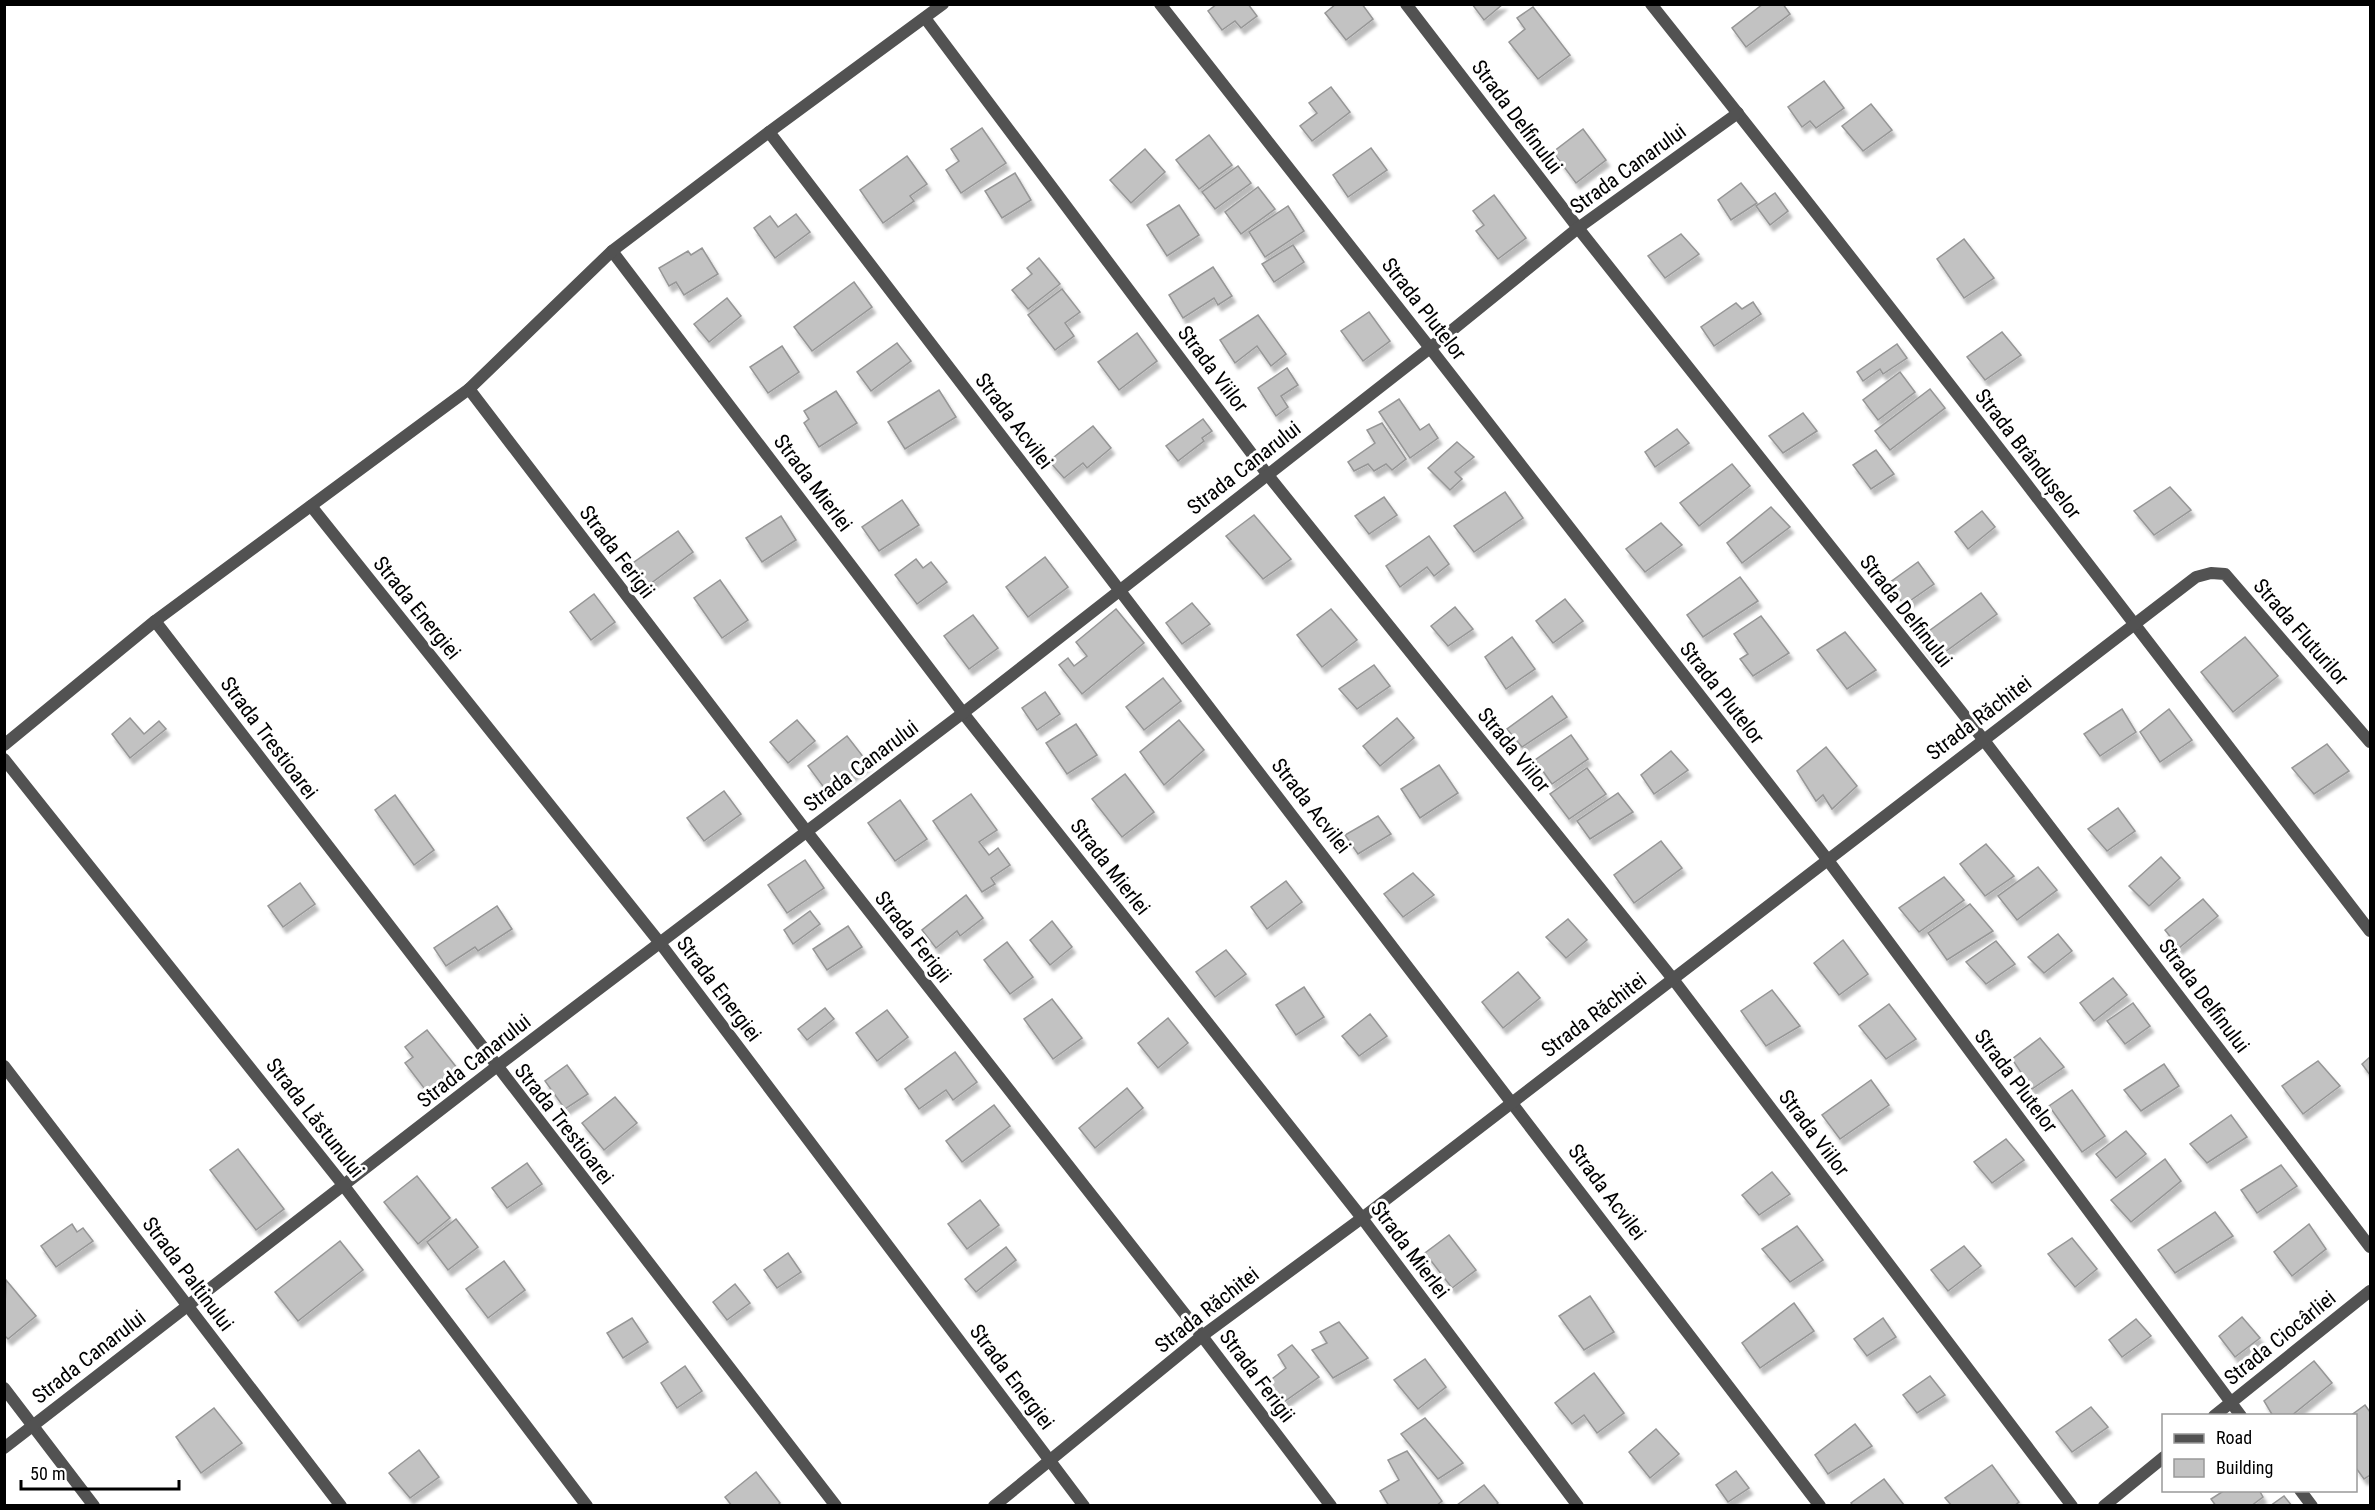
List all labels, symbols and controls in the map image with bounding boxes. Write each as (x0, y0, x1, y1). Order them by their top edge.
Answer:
street label: Strada Delfinului (1467, 56, 1567, 178)
street label: Strada Canarului (1566, 119, 1690, 219)
street label: Strada Plutelor (1377, 253, 1471, 365)
street label: Strada Viilor (1173, 321, 1253, 417)
street label: Strada Acvilei (970, 368, 1058, 474)
street label: Strada Brândușelor (1970, 384, 2086, 524)
street label: Strada Canarului (1183, 416, 1305, 520)
street label: Strada Mierlei (769, 430, 857, 536)
street label: Strada Ferigii (574, 501, 660, 603)
street label: Strada Delfinului (1855, 550, 1957, 672)
street label: Strada Energiei (368, 552, 466, 664)
street label: Strada Fluturilor (2248, 574, 2354, 690)
street label: Strada Plutelor (1675, 637, 1769, 749)
street label: Strada Răchitei (1922, 671, 2036, 765)
street label: Strada Trestioarei (215, 672, 323, 804)
street label: Strada Viilor (1473, 703, 1555, 797)
street label: Strada Canarului (799, 715, 923, 817)
street label: Strada Acvilei (1267, 754, 1355, 858)
street label: Strada Mierlei (1065, 814, 1155, 920)
street label: Strada Ferigii (870, 887, 956, 987)
street label: Strada Energiei (672, 932, 766, 1046)
street label: Strada Delfinului (2154, 935, 2254, 1057)
street label: Strada Răchitei (1537, 968, 1651, 1062)
street label: Strada Canarului (413, 1009, 535, 1113)
street label: Strada Plutelor (1969, 1025, 2063, 1137)
street label: Strada Lăstunului (261, 1054, 369, 1182)
street label: Strada Trestioarei (509, 1059, 619, 1189)
street label: Strada Viilor (1774, 1085, 1854, 1181)
street label: Strada Acvilei (1563, 1139, 1651, 1245)
street label: Strada Mierlei (1366, 1197, 1454, 1303)
street label: Strada Paltinului (137, 1212, 239, 1336)
street label: Strada Răchitei (1150, 1262, 1264, 1358)
street label: Strada Ciocârliei (2220, 1286, 2340, 1390)
street label: Strada Canarului (28, 1305, 150, 1409)
street label: Strada Energiei (965, 1320, 1059, 1434)
street label: Strada Ferigii (1214, 1325, 1300, 1427)
legend (2162, 1414, 2357, 1492)
text: Road (2216, 1427, 2252, 1448)
scale bar (21, 1453, 178, 1491)
text: Building (2216, 1457, 2273, 1478)
text: 50 m (30, 1463, 65, 1484)

